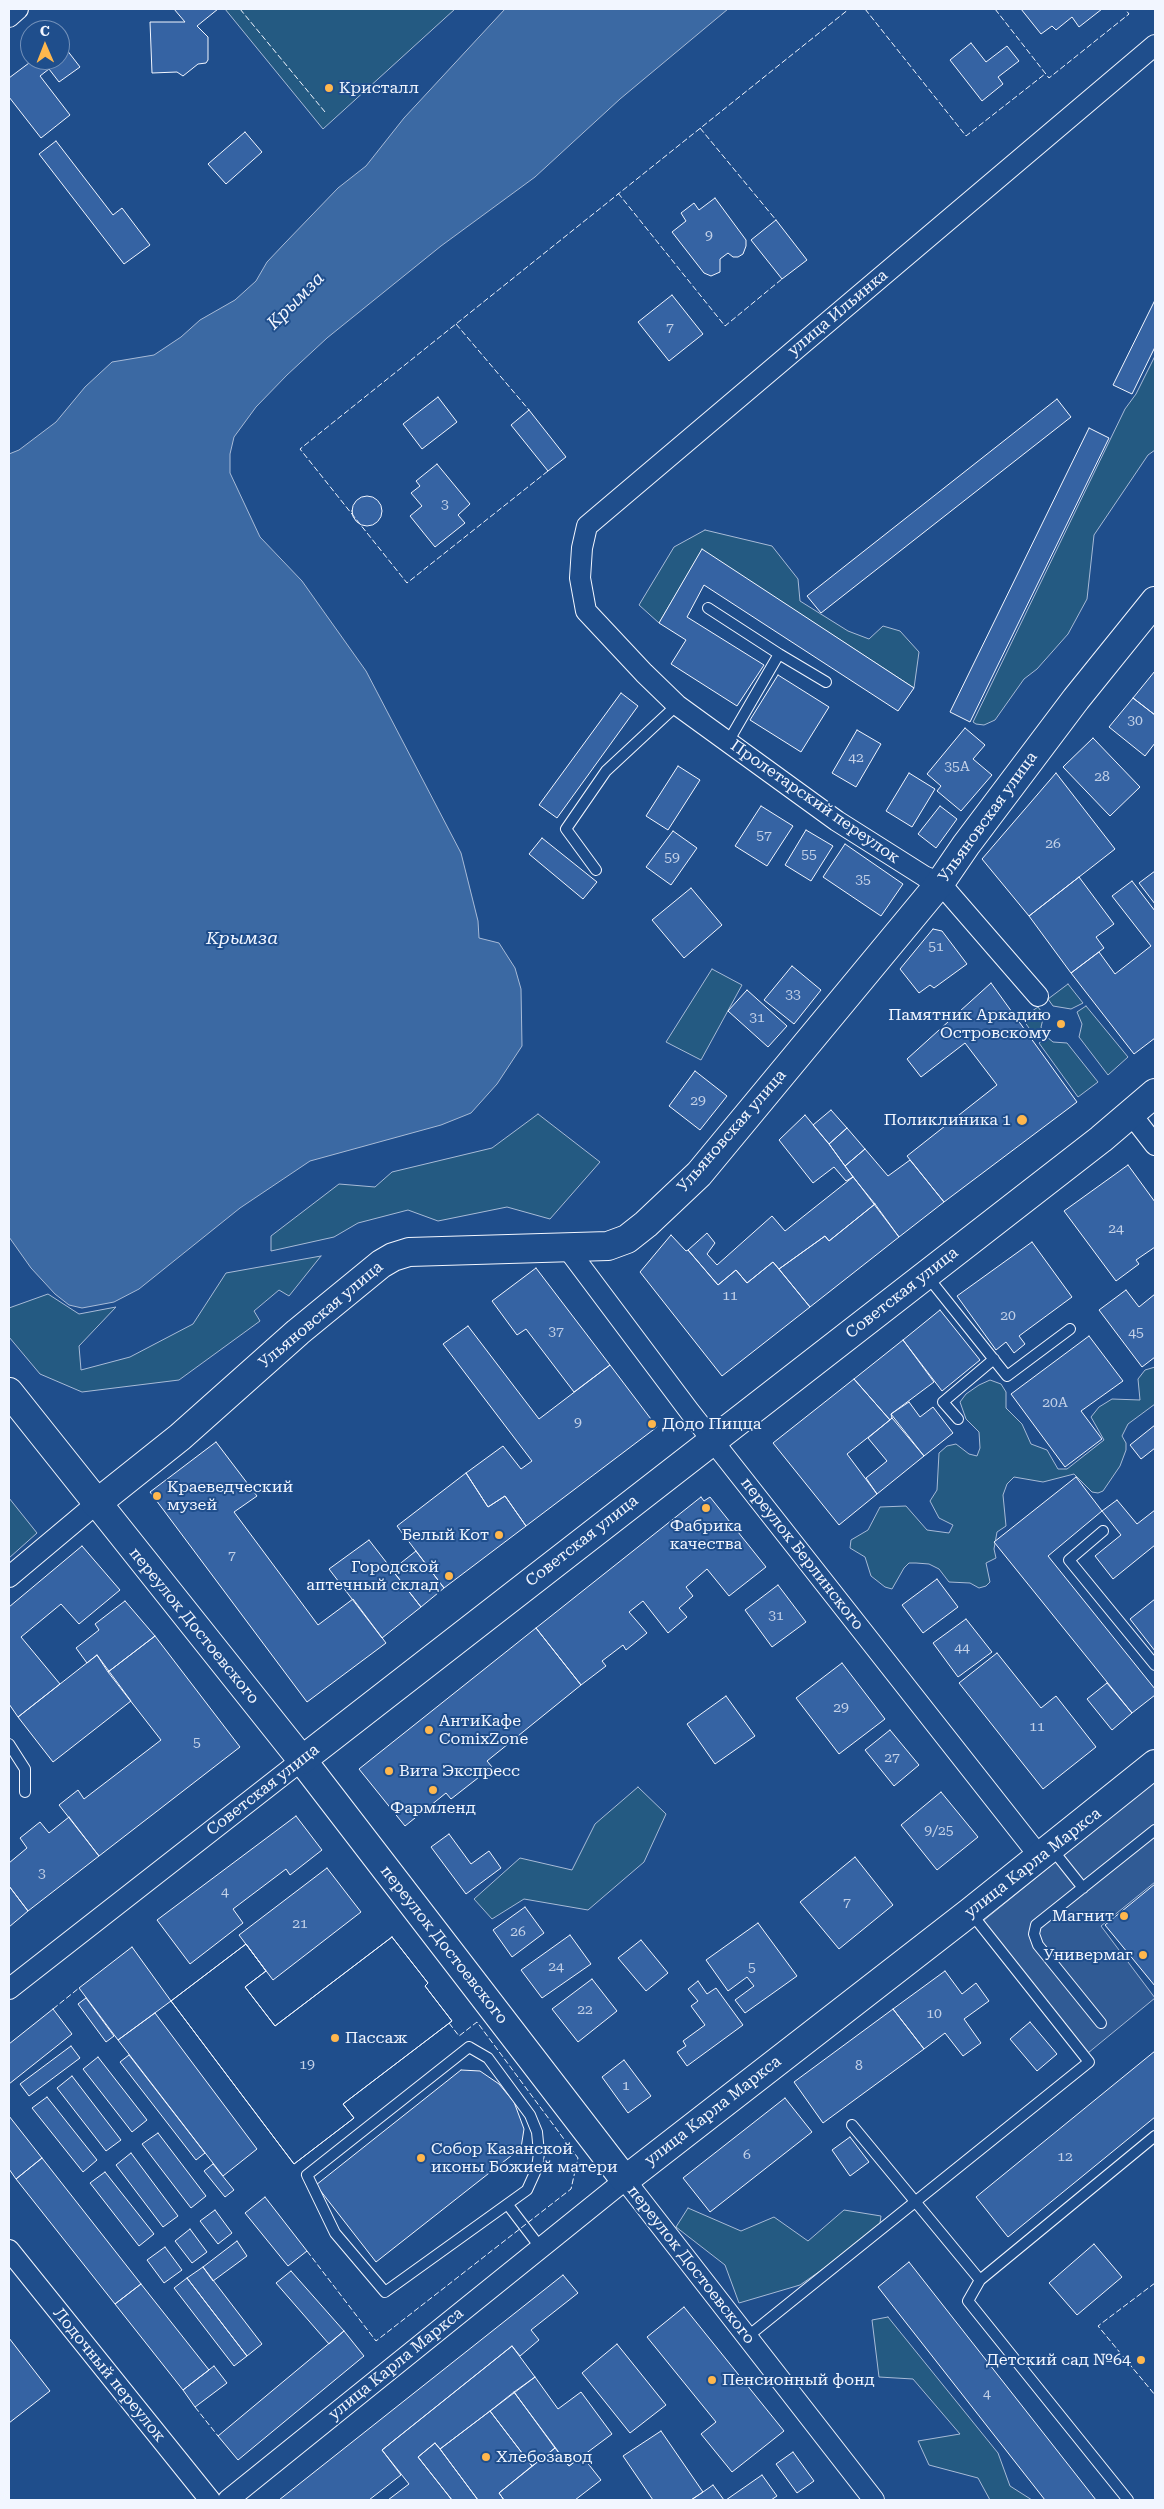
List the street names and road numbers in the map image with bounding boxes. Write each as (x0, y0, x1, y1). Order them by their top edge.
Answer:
street label: улица Ильинка (784, 266, 892, 360)
street label: Пролетарский переулок (727, 736, 903, 868)
street label: Ульяновская улица (934, 748, 1042, 886)
street label: Ульяновская улица (674, 1066, 790, 1196)
street label: Советская улица (842, 1243, 962, 1343)
street label: Ульяновская улица (255, 1257, 387, 1373)
street label: переулок Берлинского (736, 1474, 868, 1634)
street label: Советская улица (522, 1491, 642, 1591)
street label: переулок Достоевского (125, 1544, 263, 1708)
street label: Советская улица (203, 1740, 323, 1840)
street label: улица Карла Маркса (961, 1804, 1105, 1922)
street label: переулок Достоевского (376, 1862, 512, 2028)
street label: улица Карла Маркса (641, 2052, 785, 2170)
street label: переулок Достоевского (623, 2182, 759, 2348)
street label: Лодочный переулок (49, 2304, 169, 2446)
street label: улица Карла Маркса (325, 2304, 467, 2424)

